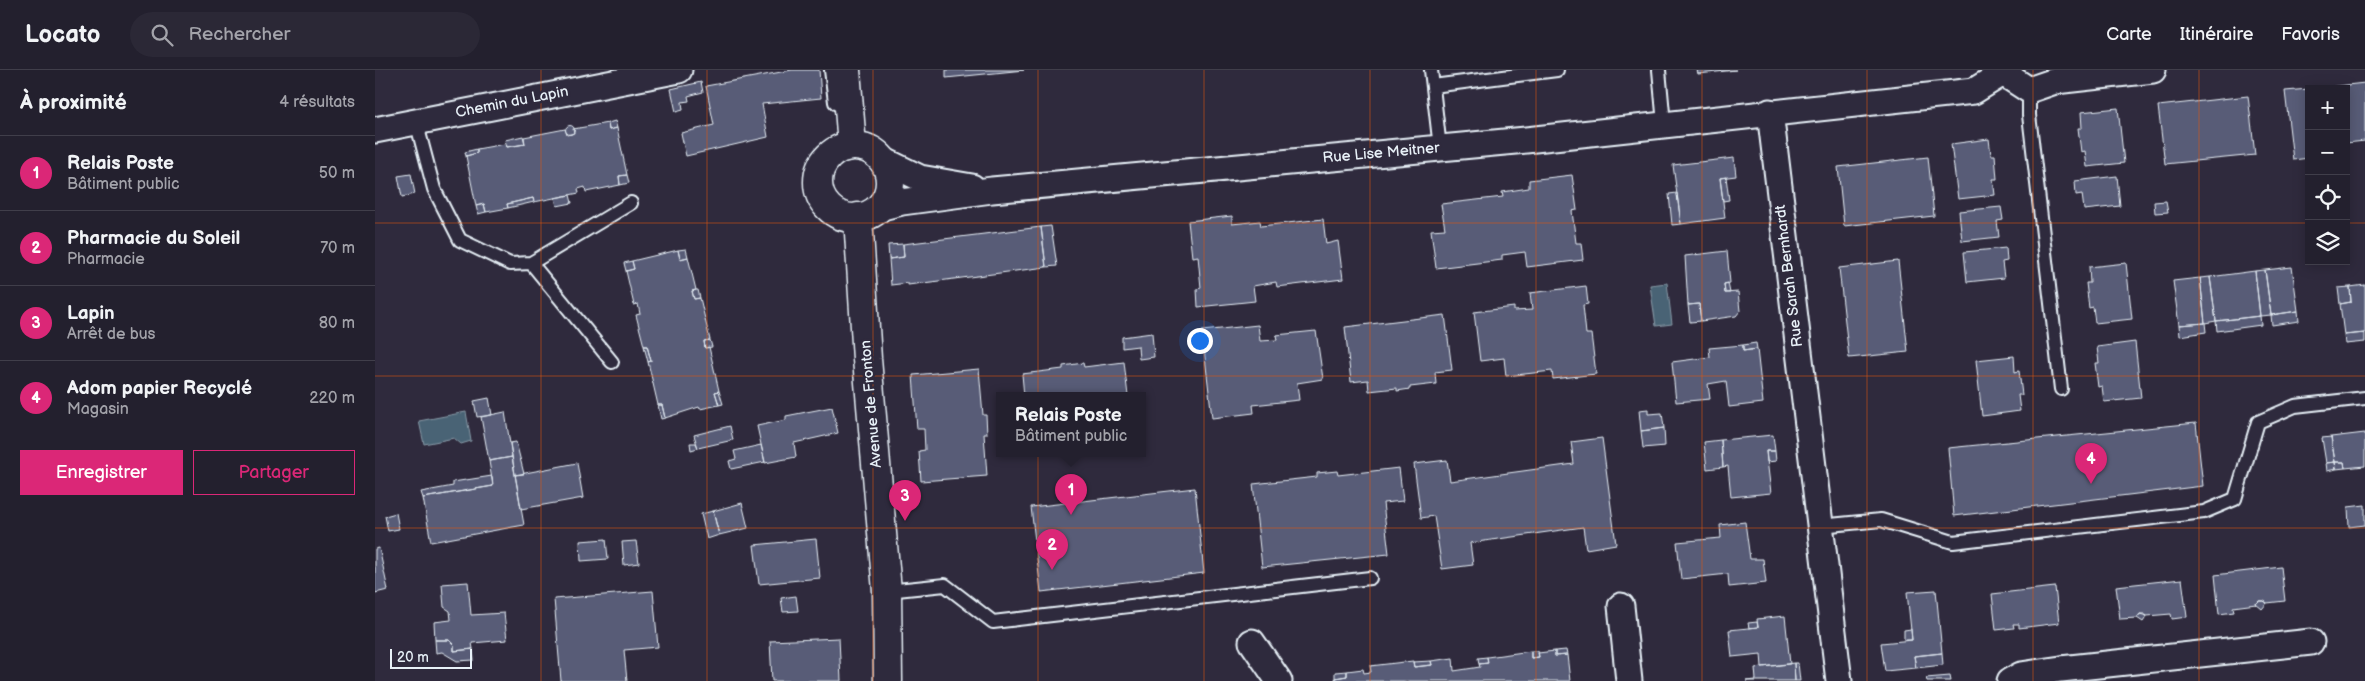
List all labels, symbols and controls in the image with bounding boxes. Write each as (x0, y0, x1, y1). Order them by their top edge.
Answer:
search box (130, 12, 480, 57)
text: Locato (25, 20, 100, 49)
icon: search (148, 21, 176, 49)
text: Rechercher (188, 23, 290, 46)
text: Carte (2106, 24, 2152, 45)
text: Itinéraire (2180, 24, 2253, 45)
text: Favoris (2281, 24, 2340, 45)
street label: Chemin du Lapin (454, 82, 570, 122)
map controls (2305, 85, 2350, 265)
button: + (2305, 85, 2350, 130)
text: À proximité (20, 90, 127, 115)
text: 4 résultats (279, 93, 355, 112)
button: − (2305, 130, 2350, 175)
street label: Rue Lise Meitner (1322, 138, 1441, 168)
text: Relais Poste (67, 152, 174, 175)
text: 1 (33, 164, 39, 183)
text: 50 m (319, 164, 355, 183)
text: Bâtiment public (67, 175, 180, 194)
button: locate (2305, 175, 2350, 220)
street label: Rue Sarah Bernhardt (1771, 203, 1807, 348)
button: layers (2305, 220, 2350, 265)
text: Pharmacie du Soleil (67, 227, 240, 250)
text: 2 (31, 239, 41, 258)
text: 70 m (320, 239, 355, 258)
text: Pharmacie (67, 250, 145, 269)
text: Lapin (67, 302, 115, 325)
text: 3 (31, 314, 41, 333)
text: 80 m (319, 314, 355, 333)
text: Arrêt de bus (67, 325, 156, 344)
your location (1187, 328, 1213, 354)
street label: Avenue de Fronton (856, 339, 886, 469)
text: Adom papier Recyclé (67, 377, 252, 400)
text: 4 (31, 389, 41, 408)
text: 220 m (309, 389, 355, 408)
popup (996, 392, 1146, 457)
text: Magasin (67, 400, 129, 419)
text: Relais Poste (1015, 404, 1122, 427)
text: Bâtiment public (1015, 427, 1127, 446)
pin: 4 (2075, 443, 2107, 484)
button: Enregistrer (20, 450, 183, 495)
button: Partager (193, 450, 355, 495)
pin: 1 (1055, 474, 1087, 515)
pin: 3 (889, 480, 921, 521)
pin: 2 (1036, 529, 1068, 570)
scale bar (390, 646, 473, 669)
text: 20 m (397, 649, 429, 666)

